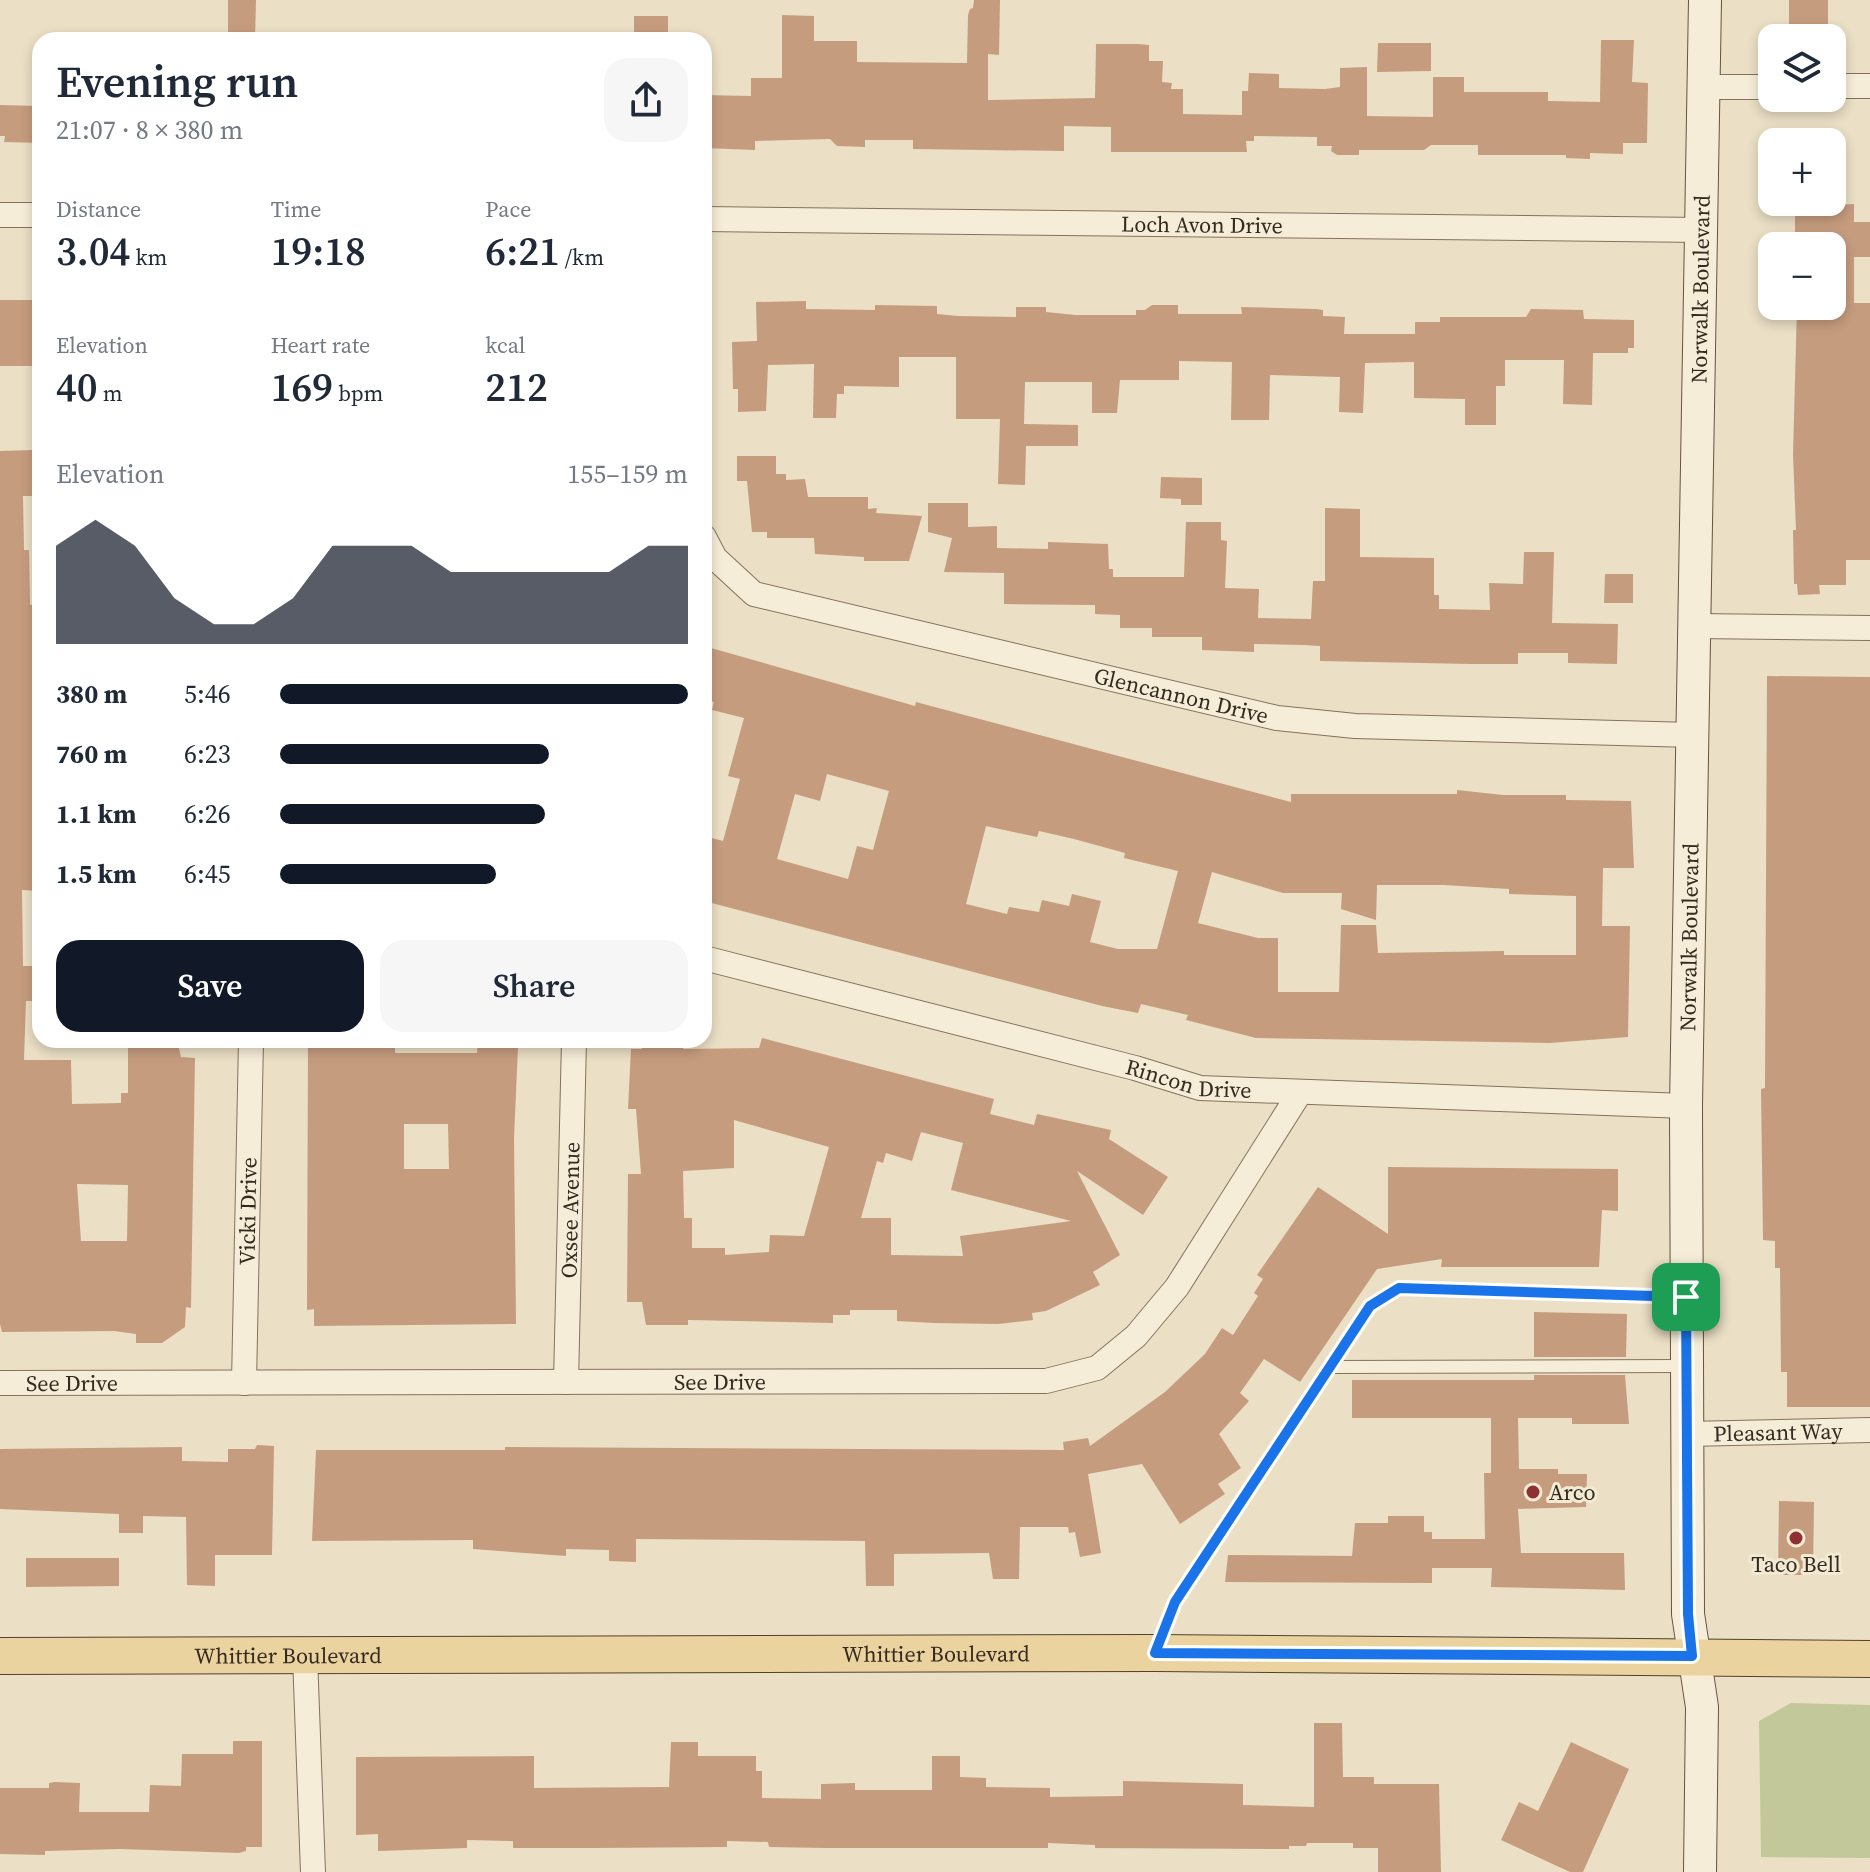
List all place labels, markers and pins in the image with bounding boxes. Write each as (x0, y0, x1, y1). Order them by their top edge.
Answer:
pin (1652, 1263, 1720, 1331)
place label: Arco (1549, 1477, 1596, 1507)
marker: Arco (1524, 1483, 1542, 1501)
marker: Taco Bell (1787, 1529, 1805, 1547)
place label: Taco Bell (1751, 1549, 1841, 1579)

